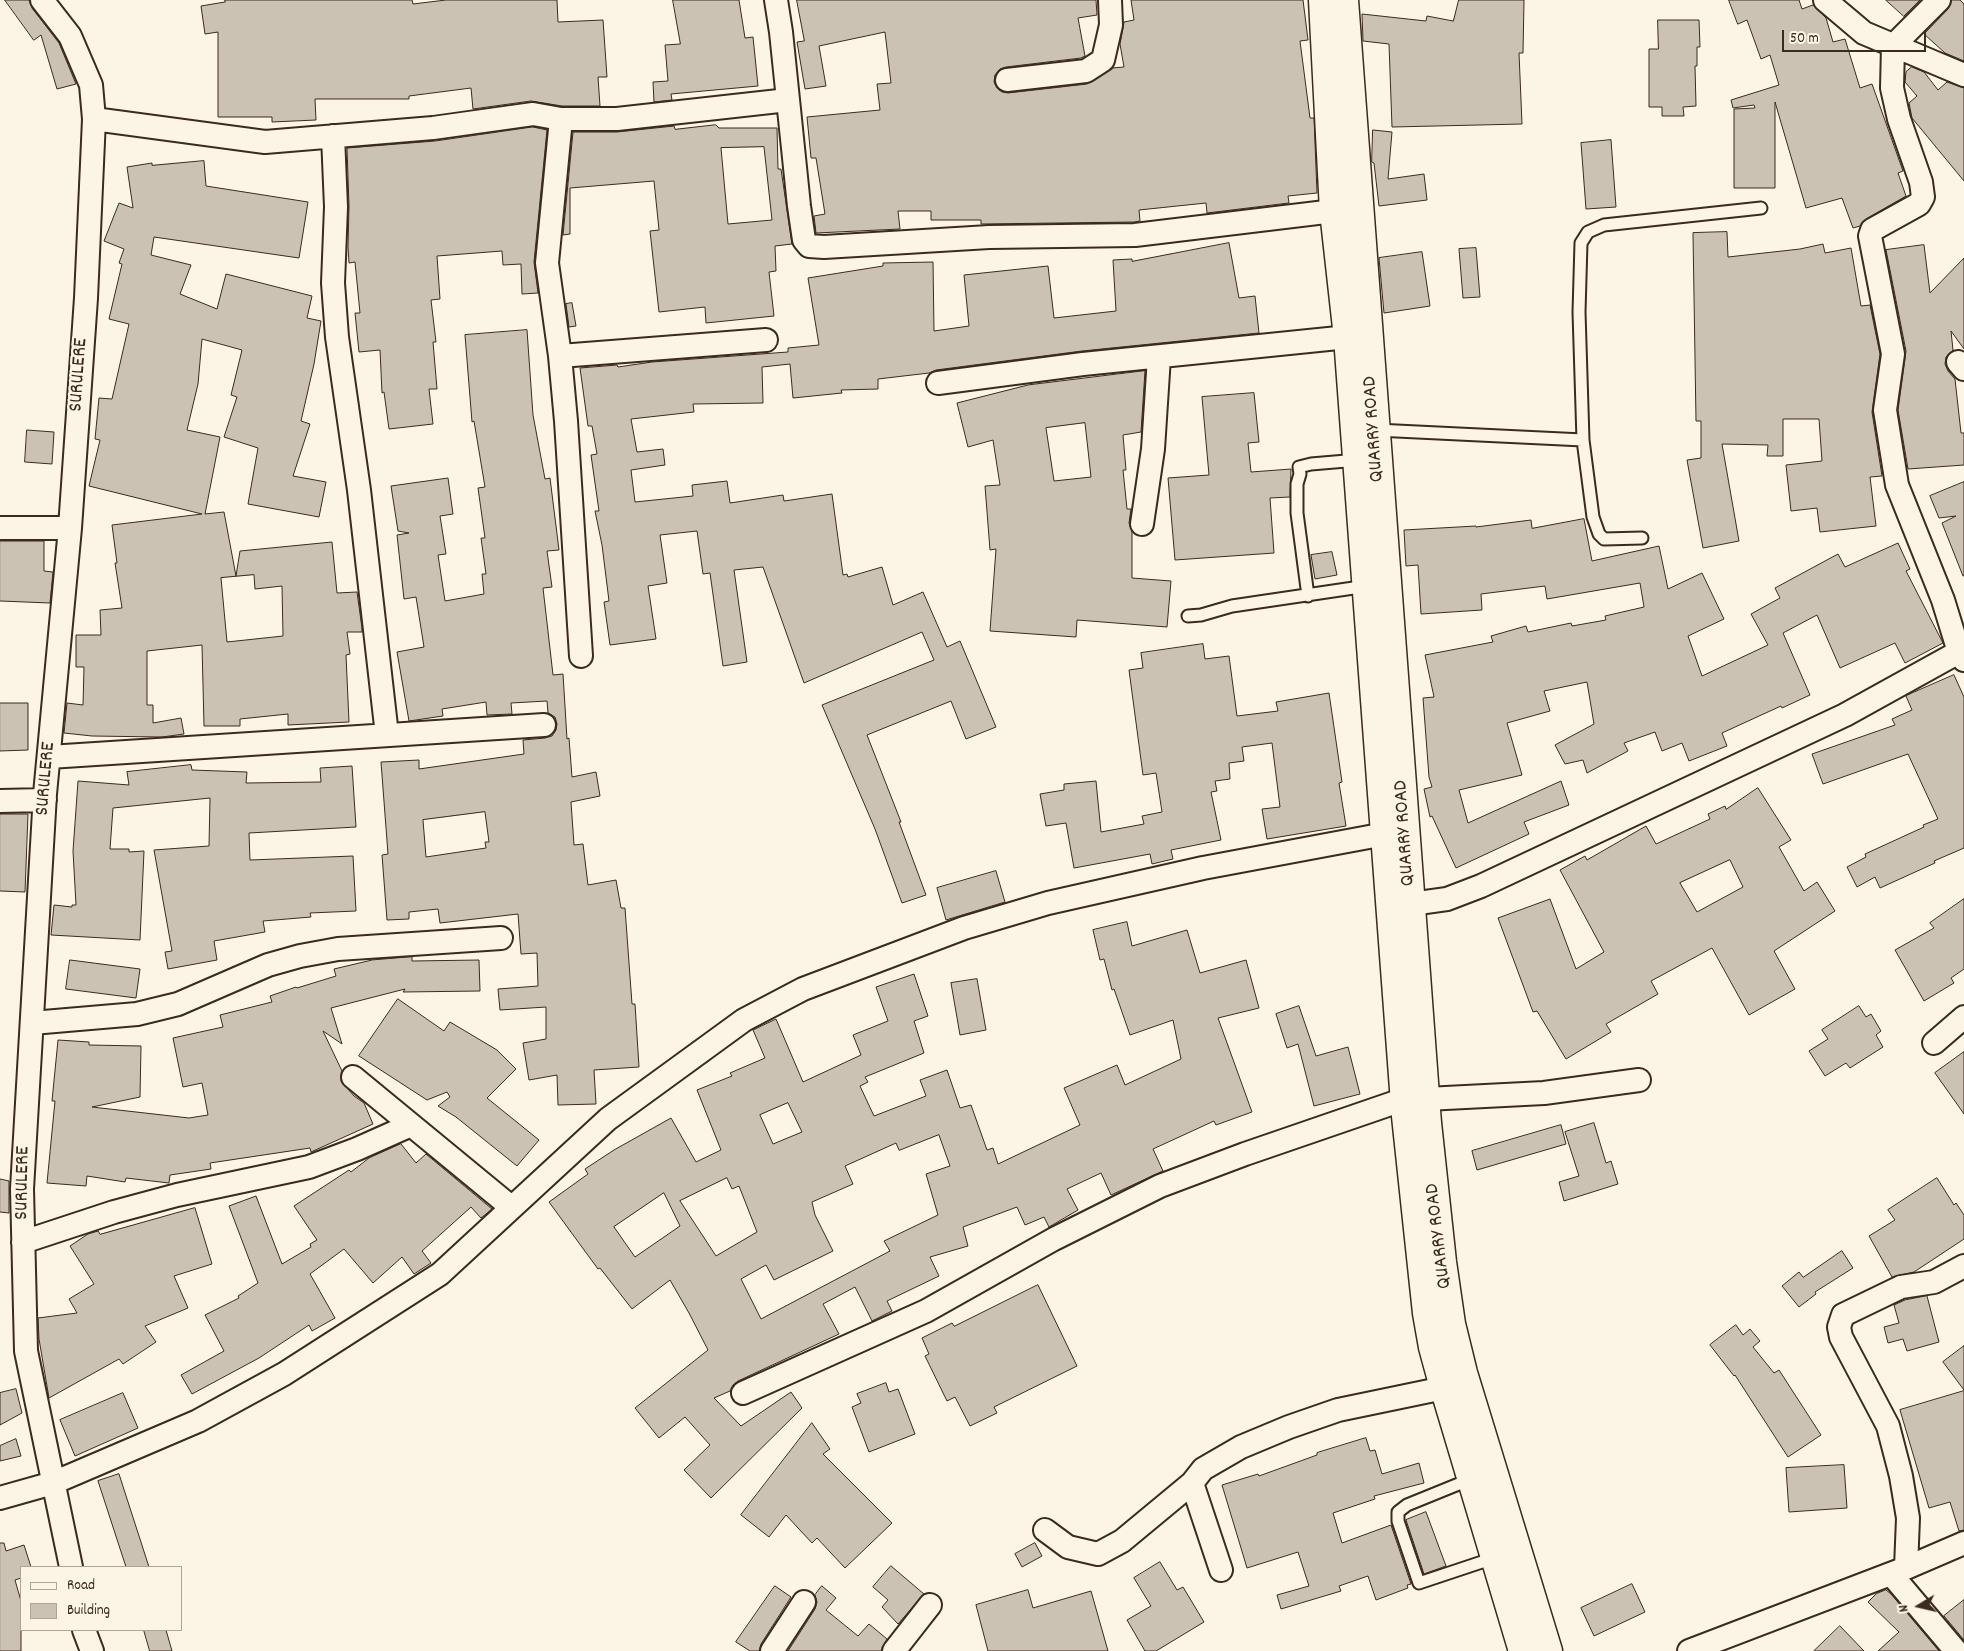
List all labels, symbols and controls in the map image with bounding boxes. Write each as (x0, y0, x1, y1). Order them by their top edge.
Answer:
scale bar (1784, 20, 1928, 52)
text: 50 m (1790, 28, 1819, 50)
street label: SURULERE (65, 337, 95, 413)
street label: QUARRY ROAD (1359, 375, 1391, 483)
street label: SURULERE (32, 741, 62, 817)
street label: QUARRY ROAD (1390, 779, 1422, 887)
street label: SURULERE (11, 1146, 37, 1220)
street label: QUARRY ROAD (1422, 1182, 1458, 1290)
legend (20, 1566, 182, 1631)
text: Road (67, 1575, 95, 1597)
north arrow (1894, 1581, 1944, 1631)
text: Building (67, 1600, 110, 1622)
text: N (1894, 1603, 1915, 1613)

